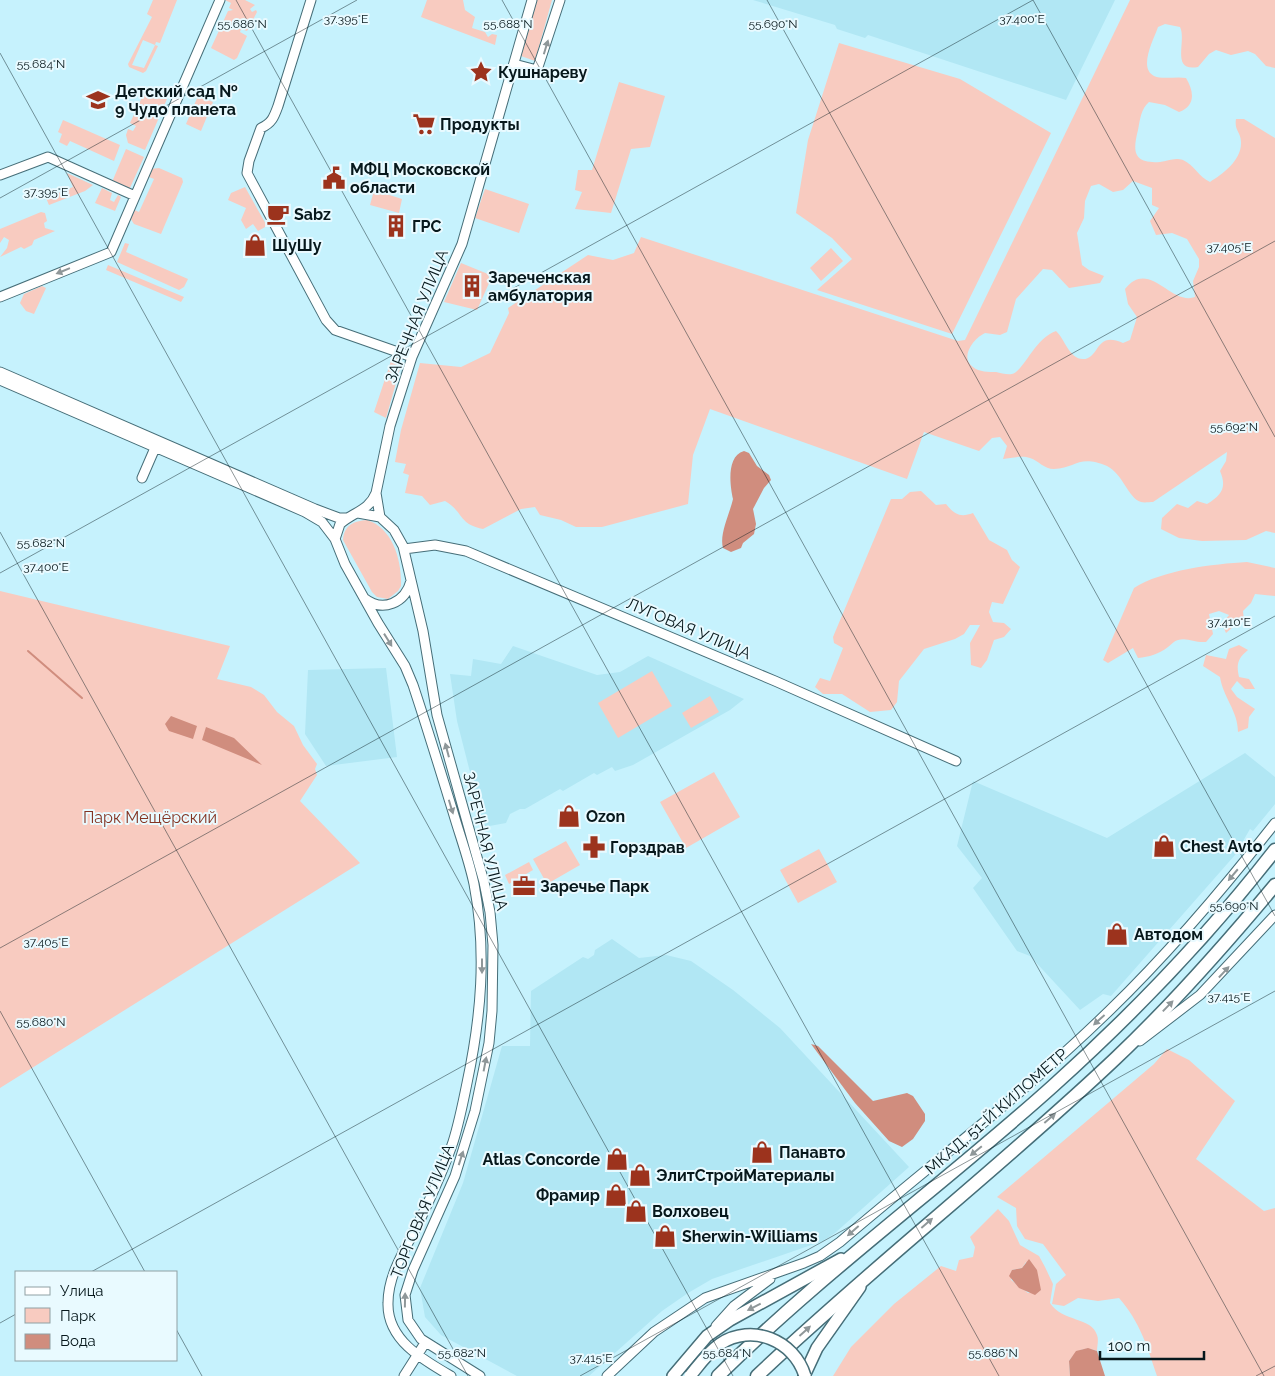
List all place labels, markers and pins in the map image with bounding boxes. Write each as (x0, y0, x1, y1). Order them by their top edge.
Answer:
place icon: Кушнареву (468, 59, 494, 85)
place label: Кушнареву (498, 63, 588, 82)
place label: Детский сад № 9 Чудо планета (115, 82, 238, 119)
school or university icon: Детский сад № 9 Чудо планета (85, 87, 111, 113)
supermarket icon: Продукты (411, 111, 437, 137)
place label: Продукты (440, 115, 520, 134)
place label: МФЦ Московской области (350, 160, 490, 197)
public building icon: МФЦ Московской области (321, 165, 347, 191)
cafe icon: Sabz (265, 201, 291, 227)
place label: Sabz (294, 205, 331, 224)
building icon: ГРС (383, 213, 409, 239)
place label: ГРС (412, 217, 442, 236)
shop icon: ШуШу (242, 232, 268, 258)
place label: ШуШу (272, 236, 322, 255)
place label: Зареченская амбулатория (488, 268, 592, 305)
building icon: Зареченская амбулатория (459, 273, 485, 299)
shop icon: Ozon (556, 803, 582, 829)
place label: Ozon (586, 807, 625, 826)
shop icon: Chest Avto (1151, 833, 1177, 859)
pharmacy icon: Горздрав (581, 834, 607, 860)
place label: Chest Avto (1180, 837, 1263, 856)
place label: Горздрав (610, 838, 685, 857)
office icon: Заречье Парк (511, 873, 537, 899)
place label: Заречье Парк (540, 877, 649, 896)
shop icon: Автодом (1104, 921, 1130, 947)
place label: Автодом (1134, 925, 1203, 944)
shop icon: Панавто (749, 1139, 775, 1165)
place label: Панавто (779, 1143, 846, 1162)
shop icon: Atlas Concorde (604, 1146, 630, 1172)
place label: Atlas Concorde (483, 1150, 600, 1169)
shop icon: ЭлитСтройМатериалы (627, 1162, 653, 1188)
place label: ЭлитСтройМатериалы (656, 1166, 834, 1185)
shop icon: Фрамир (603, 1182, 629, 1208)
place label: Фрамир (536, 1186, 600, 1205)
shop icon: Волховец (623, 1198, 649, 1224)
place label: Волховец (652, 1202, 729, 1221)
shop icon: Sherwin-Williams (652, 1223, 678, 1249)
place label: Sherwin-Williams (682, 1227, 818, 1246)

